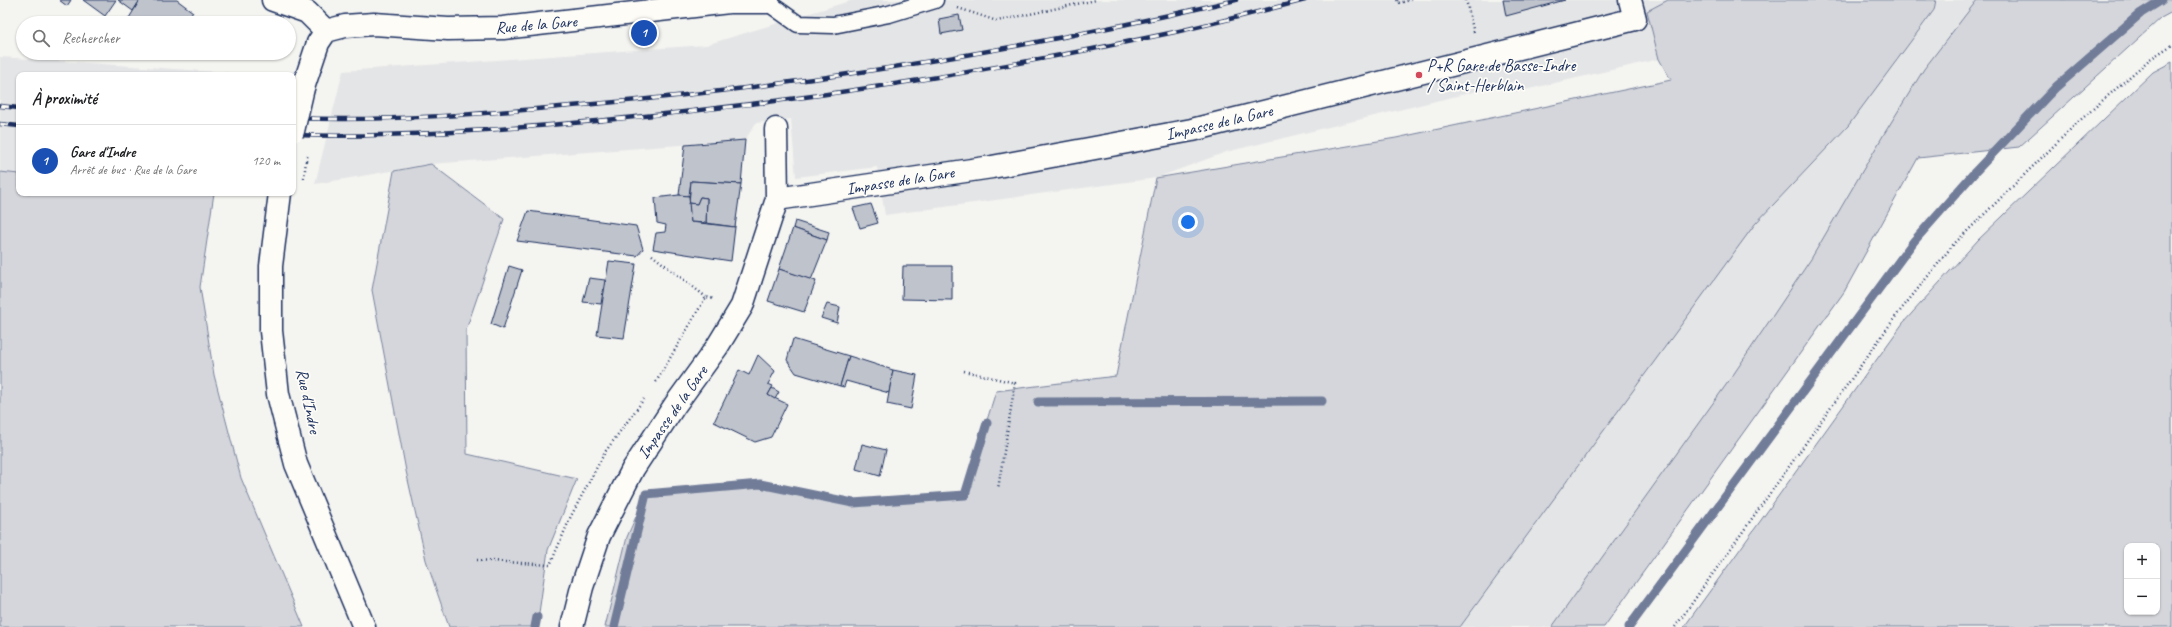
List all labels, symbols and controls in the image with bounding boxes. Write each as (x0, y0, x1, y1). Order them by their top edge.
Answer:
street label: Rue de la Gare (494, 10, 579, 39)
search box (16, 16, 296, 60)
pin: 1 (631, 18, 657, 48)
icon: search (30, 27, 52, 49)
text: Rechercher (62, 29, 120, 48)
place label: P+R Gare de Basse-Indre / Saint-Herblain (1427, 55, 1577, 96)
marker: P+R Gare de Basse-Indre / Saint-Herblain (1414, 70, 1424, 80)
text: À proximité (32, 88, 97, 109)
street label: Impasse de la Gare (1164, 100, 1276, 145)
text: Gare d'Indre (70, 143, 135, 162)
text: 1 (42, 153, 48, 169)
text: 120 m (252, 153, 280, 169)
street label: Impasse de la Gare (845, 161, 957, 199)
text: Arrêt de bus · Rue de la Gare (70, 162, 196, 178)
your location (1178, 212, 1198, 232)
street label: Impasse de la Gare (633, 360, 713, 463)
street label: Rue d'Indre (291, 367, 326, 437)
map controls (2124, 543, 2160, 615)
button: + (2124, 543, 2160, 579)
button: − (2124, 579, 2160, 615)

